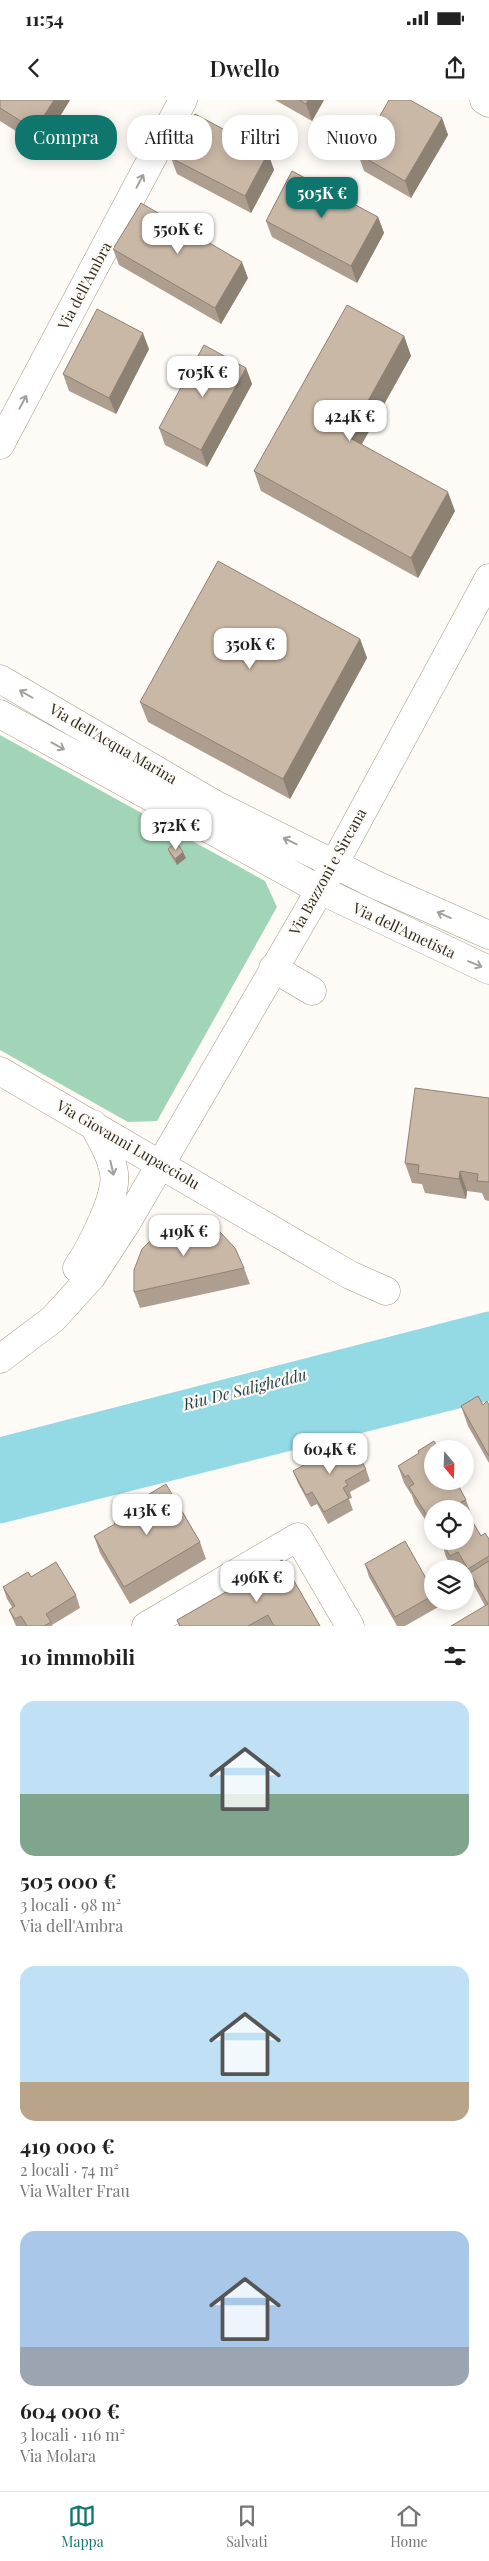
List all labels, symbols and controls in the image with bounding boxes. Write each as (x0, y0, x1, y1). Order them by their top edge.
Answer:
text: 11:54 (25, 5, 64, 31)
text: Dwello (209, 53, 280, 83)
icon: back (20, 54, 48, 82)
icon: share (441, 54, 469, 82)
chip: Compra (15, 115, 117, 160)
chip: Affitta (127, 115, 212, 160)
chip: Filtri (222, 115, 298, 160)
chip: Nuovo (308, 115, 395, 160)
one-way arrow (136, 174, 145, 189)
pin: 505K € (281, 176, 363, 219)
text: 505K € (297, 182, 347, 203)
pin: 550K € (137, 212, 219, 255)
text: 550K € (153, 218, 203, 239)
street label: Via dell'Ambra (52, 238, 116, 334)
pin: 705K € (162, 356, 244, 398)
text: 705K € (178, 361, 228, 382)
one-way arrow (18, 394, 28, 409)
pin: 424K € (309, 400, 391, 442)
text: 424K € (325, 405, 375, 426)
pin: 350K € (209, 628, 291, 670)
text: 350K € (225, 633, 275, 654)
one-way arrow (19, 688, 33, 698)
street label: Via dell'Acqua Marina (45, 698, 181, 788)
one-way arrow (50, 742, 65, 751)
street label: Via Bazzoni e Sircana (283, 804, 371, 939)
pin: 372K € (135, 808, 217, 851)
text: 372K € (152, 814, 200, 835)
one-way arrow (282, 836, 297, 846)
street label: Via dell'Ametista (349, 897, 459, 963)
one-way arrow (437, 910, 452, 919)
one-way arrow (467, 959, 482, 969)
street label: Via Giovanni Lupacciolu (52, 1094, 204, 1193)
one-way arrow (108, 1159, 117, 1175)
pin: 419K € (143, 1214, 225, 1257)
text: 419K € (160, 1220, 208, 1241)
water label: Riu De Saligheddu (180, 1363, 309, 1414)
pin: 604K € (289, 1432, 371, 1475)
text: 604K € (304, 1438, 356, 1459)
north arrow (424, 1440, 474, 1490)
map controls (424, 1440, 474, 1610)
pin: 413K € (106, 1494, 188, 1536)
text: 413K € (123, 1499, 171, 1520)
button: locate (424, 1500, 474, 1550)
pin: 496K € (216, 1560, 298, 1603)
button: layers (424, 1560, 474, 1610)
text: 496K € (231, 1566, 283, 1587)
text: 10 immobili (20, 1642, 135, 1670)
icon: filters (441, 1642, 469, 1670)
icon: home (200, 1734, 290, 1824)
text: 505 000 € (20, 1866, 116, 1894)
text: 3 locali · 98 m² (20, 1894, 121, 1915)
text: Via dell'Ambra (20, 1915, 123, 1936)
icon: home (200, 1999, 290, 2089)
text: 419 000 € (20, 2131, 115, 2159)
text: 2 locali · 74 m² (20, 2159, 119, 2180)
text: Via Walter Frau (20, 2180, 130, 2201)
icon: home (200, 2264, 290, 2354)
text: 604 000 € (20, 2396, 120, 2424)
text: 3 locali · 116 m² (20, 2424, 125, 2445)
text: Via Molara (20, 2445, 96, 2466)
tab: Mappa (61, 2502, 104, 2551)
tab: Salvati (226, 2502, 268, 2551)
tab: Home (390, 2502, 428, 2551)

